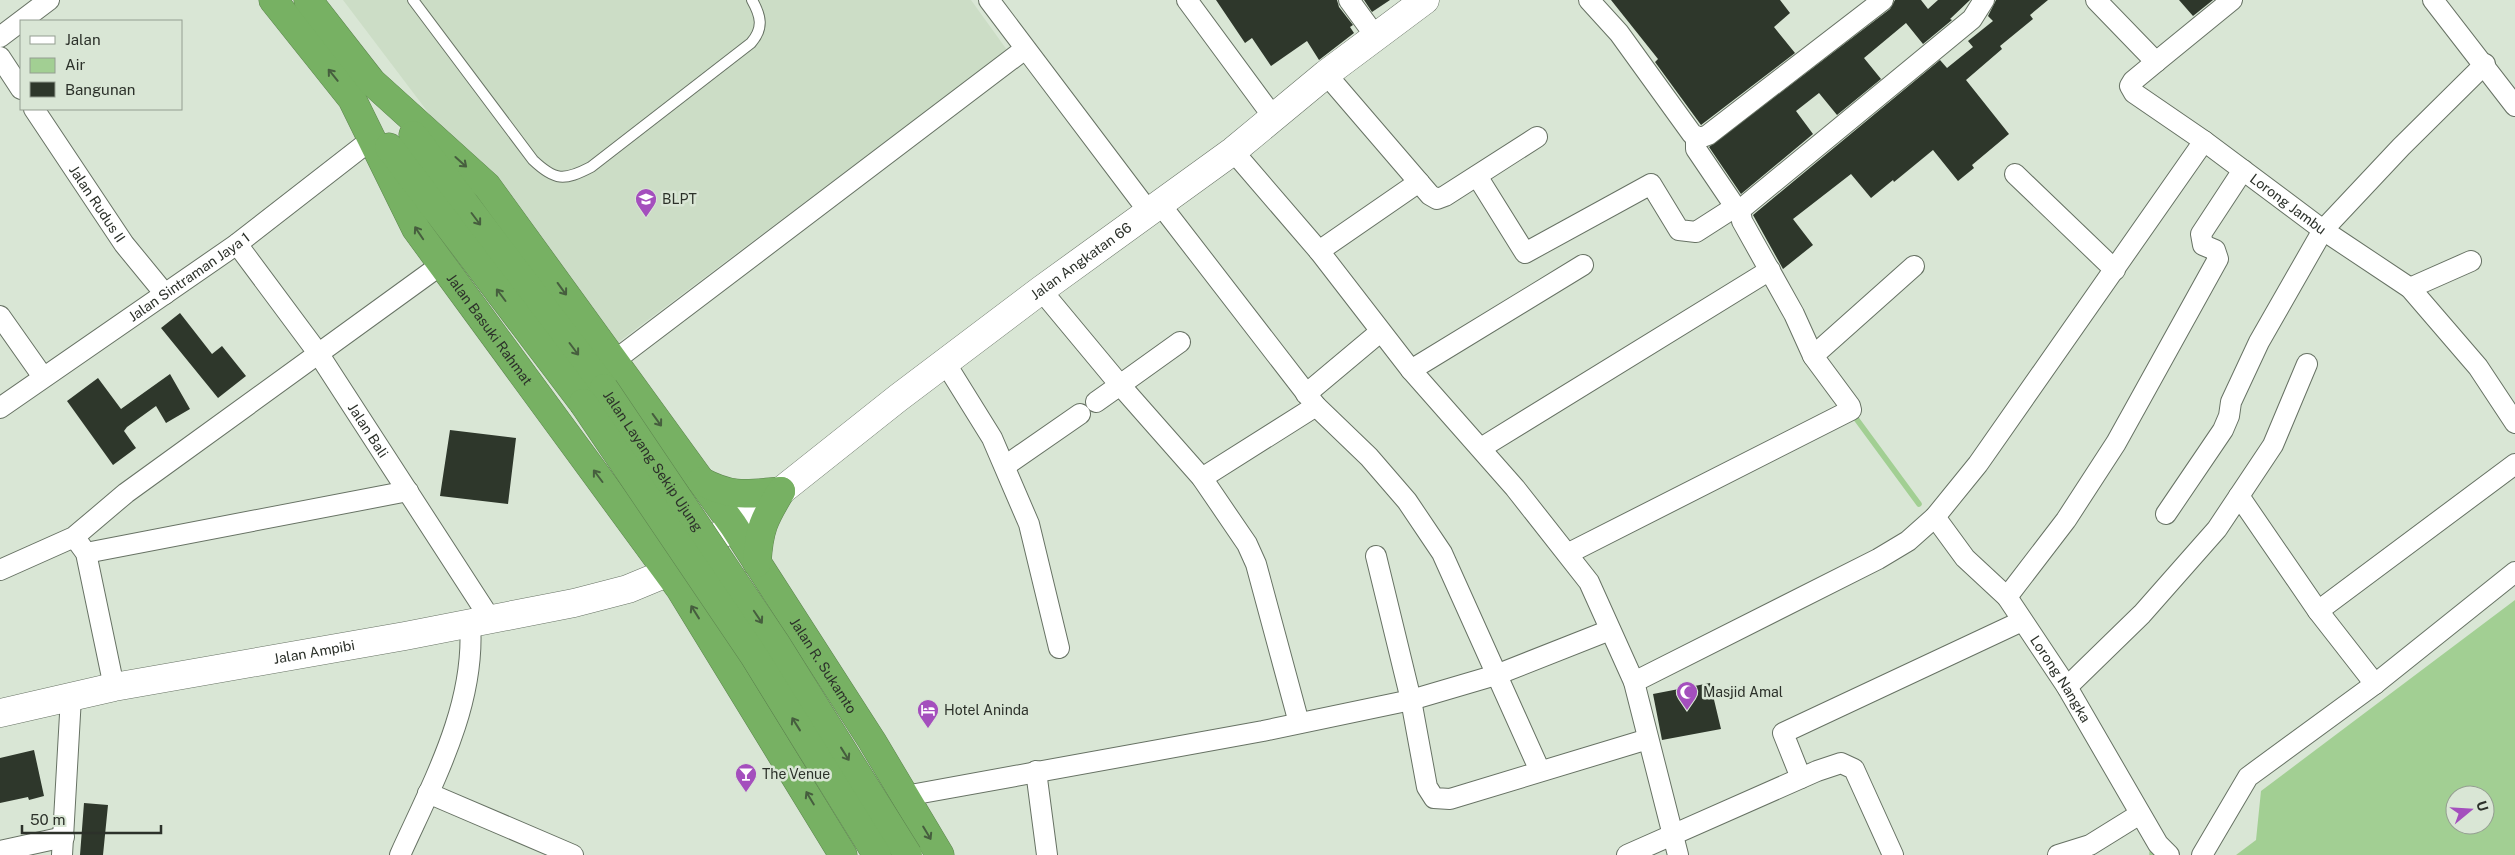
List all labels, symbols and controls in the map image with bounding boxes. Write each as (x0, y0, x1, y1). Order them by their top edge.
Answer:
legend (20, 20, 182, 110)
text: Jalan (65, 31, 101, 48)
text: Air (65, 56, 85, 73)
one-way arrow (328, 69, 339, 82)
text: Bangunan (65, 81, 136, 98)
one-way arrow (454, 156, 467, 168)
street label: Jalan Rudus II (66, 162, 129, 245)
street label: Lorong Jambu (2247, 170, 2329, 238)
school or university icon: BLPT (634, 187, 658, 218)
place label: BLPT (662, 191, 697, 207)
one-way arrow (470, 212, 481, 225)
street label: Jalan Angkatan 66 (1028, 219, 1135, 303)
one-way arrow (413, 226, 423, 240)
street label: Jalan Sintraman Jaya 1 (125, 229, 253, 325)
street label: Jalan Basuki Rahmat (444, 271, 536, 388)
one-way arrow (556, 282, 567, 295)
one-way arrow (495, 289, 506, 302)
one-way arrow (568, 342, 579, 355)
street label: Jalan Layang Sekip Ujung (600, 388, 706, 535)
street label: Jalan Bali (345, 400, 392, 460)
one-way arrow (652, 413, 662, 427)
one-way arrow (593, 469, 603, 483)
one-way arrow (689, 605, 699, 619)
one-way arrow (753, 610, 763, 624)
street label: Jalan R. Sukamto (787, 615, 860, 716)
street label: Lorong Nangka (2027, 633, 2094, 725)
street label: Jalan Ampibi (272, 637, 356, 667)
mosque icon: Masjid Amal (1675, 680, 1699, 711)
place label: Masjid Amal (1703, 684, 1783, 700)
hotel icon: Hotel Aninda (916, 698, 940, 729)
place label: Hotel Aninda (944, 702, 1029, 718)
one-way arrow (791, 718, 801, 732)
one-way arrow (840, 747, 850, 761)
bar icon: The Venue (734, 762, 758, 793)
place label: The Venue (762, 766, 830, 782)
north arrow (2445, 785, 2495, 835)
one-way arrow (804, 792, 814, 806)
text: U (2473, 799, 2492, 813)
scale bar (22, 802, 161, 834)
text: 50 m (30, 811, 65, 828)
one-way arrow (923, 826, 933, 840)

